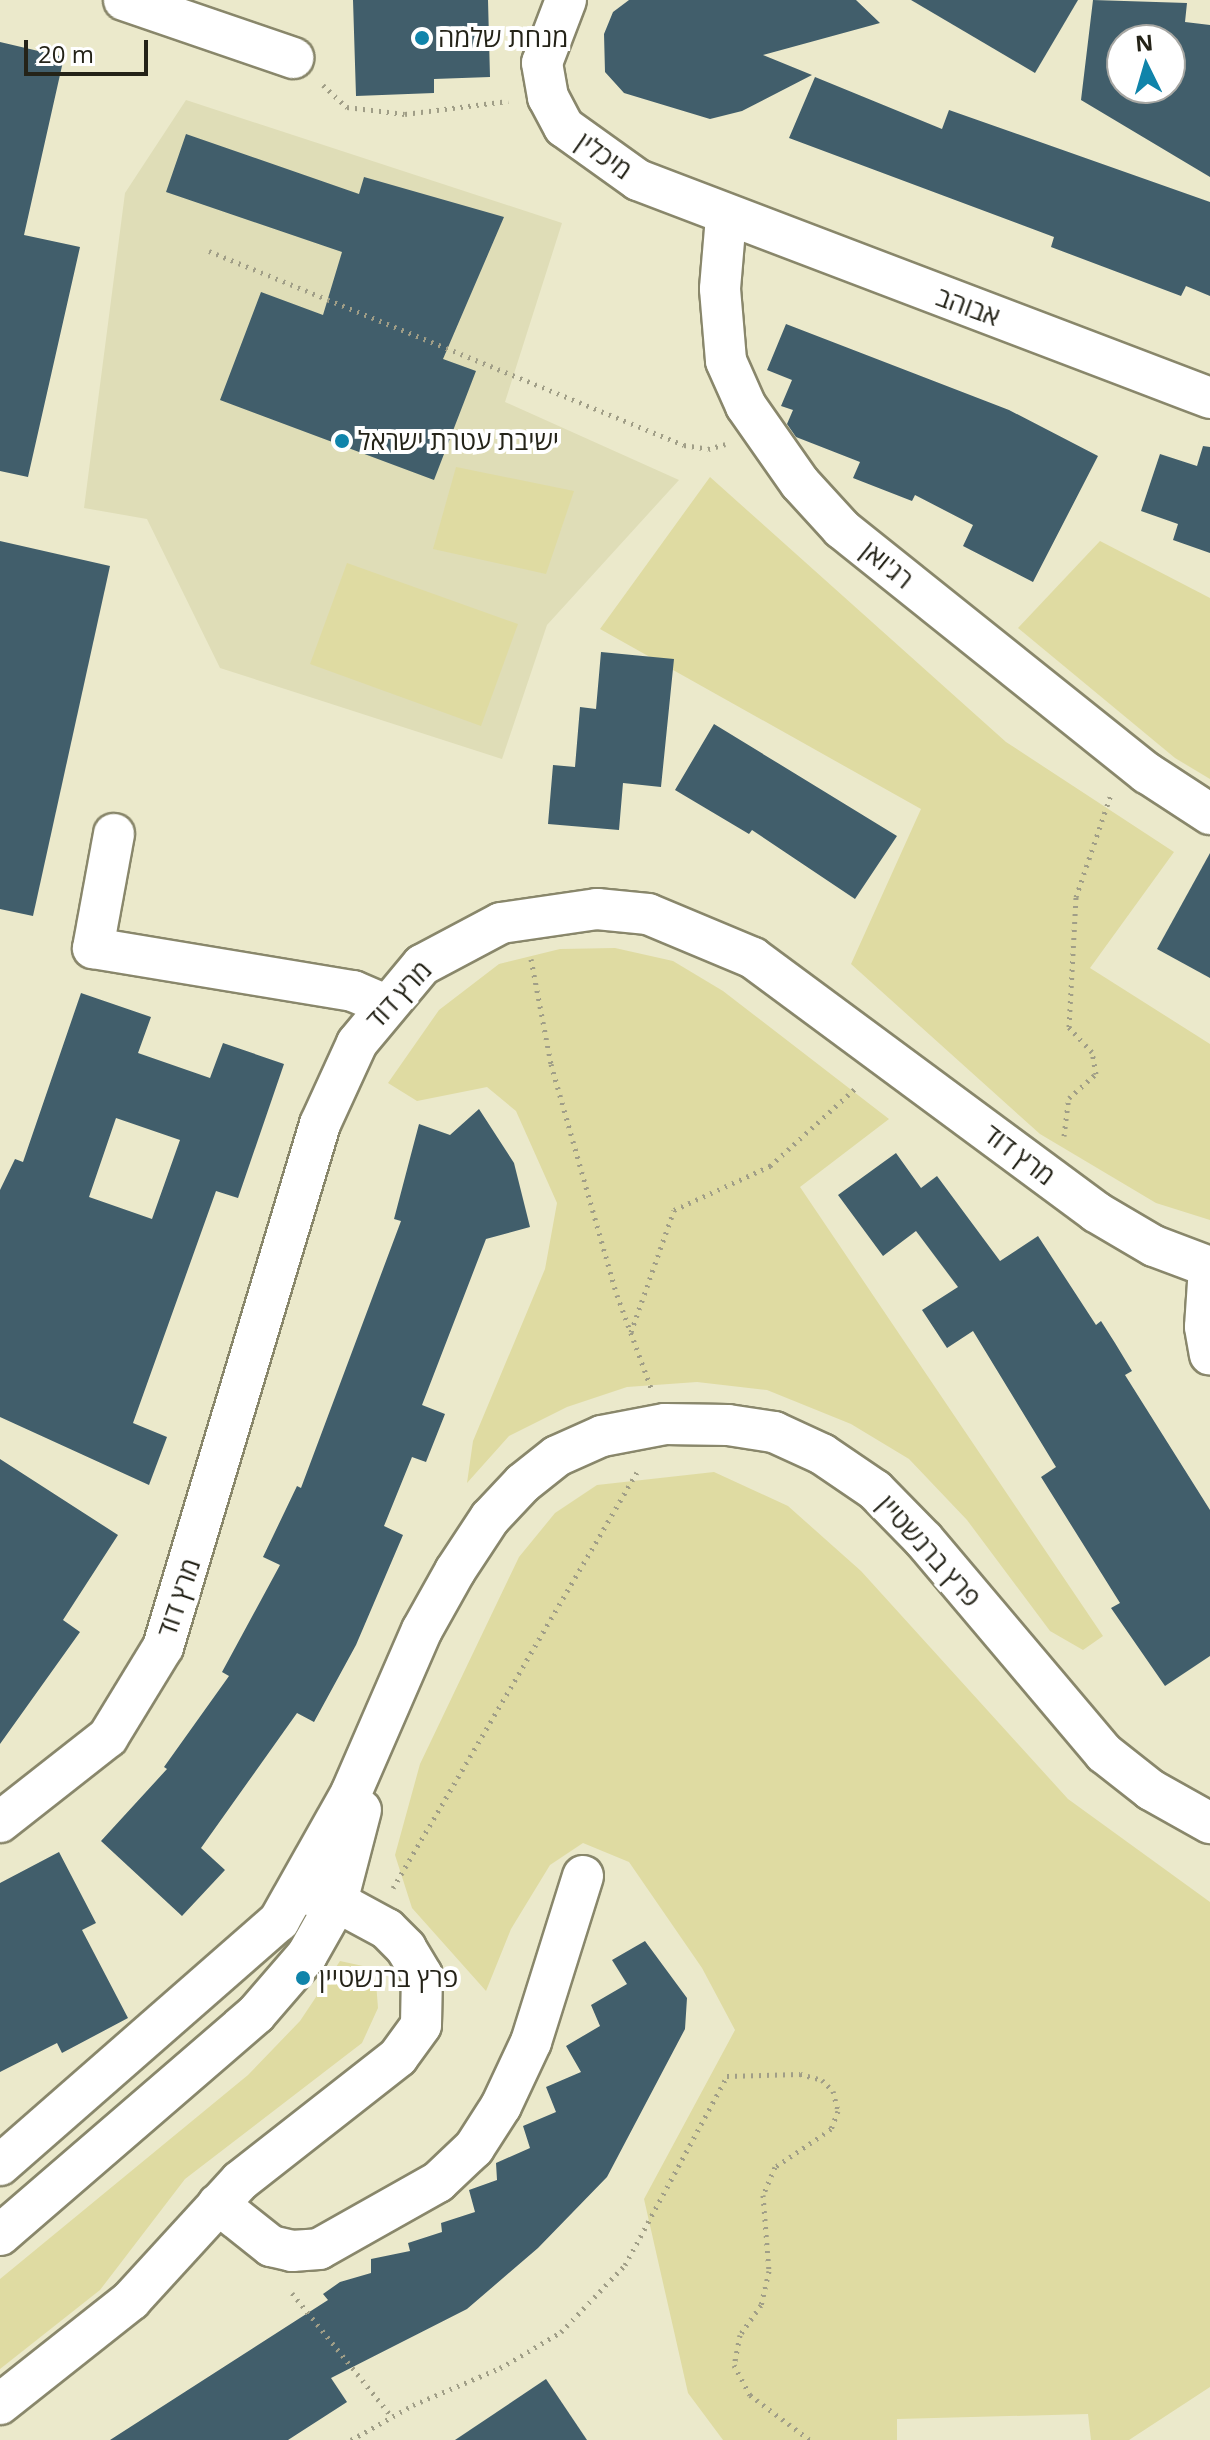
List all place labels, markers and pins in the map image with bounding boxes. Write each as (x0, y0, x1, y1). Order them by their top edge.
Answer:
place label: מנחת שלמה (438, 22, 568, 54)
marker: מנחת שלמה (413, 29, 431, 47)
place label: ישיבת עטרת ישראל (358, 425, 559, 457)
marker: ישיבת עטרת ישראל (333, 432, 351, 450)
place label: פרץ ברנשטיין (319, 1962, 458, 1994)
marker: פרץ ברנשטיין (294, 1969, 312, 1987)

